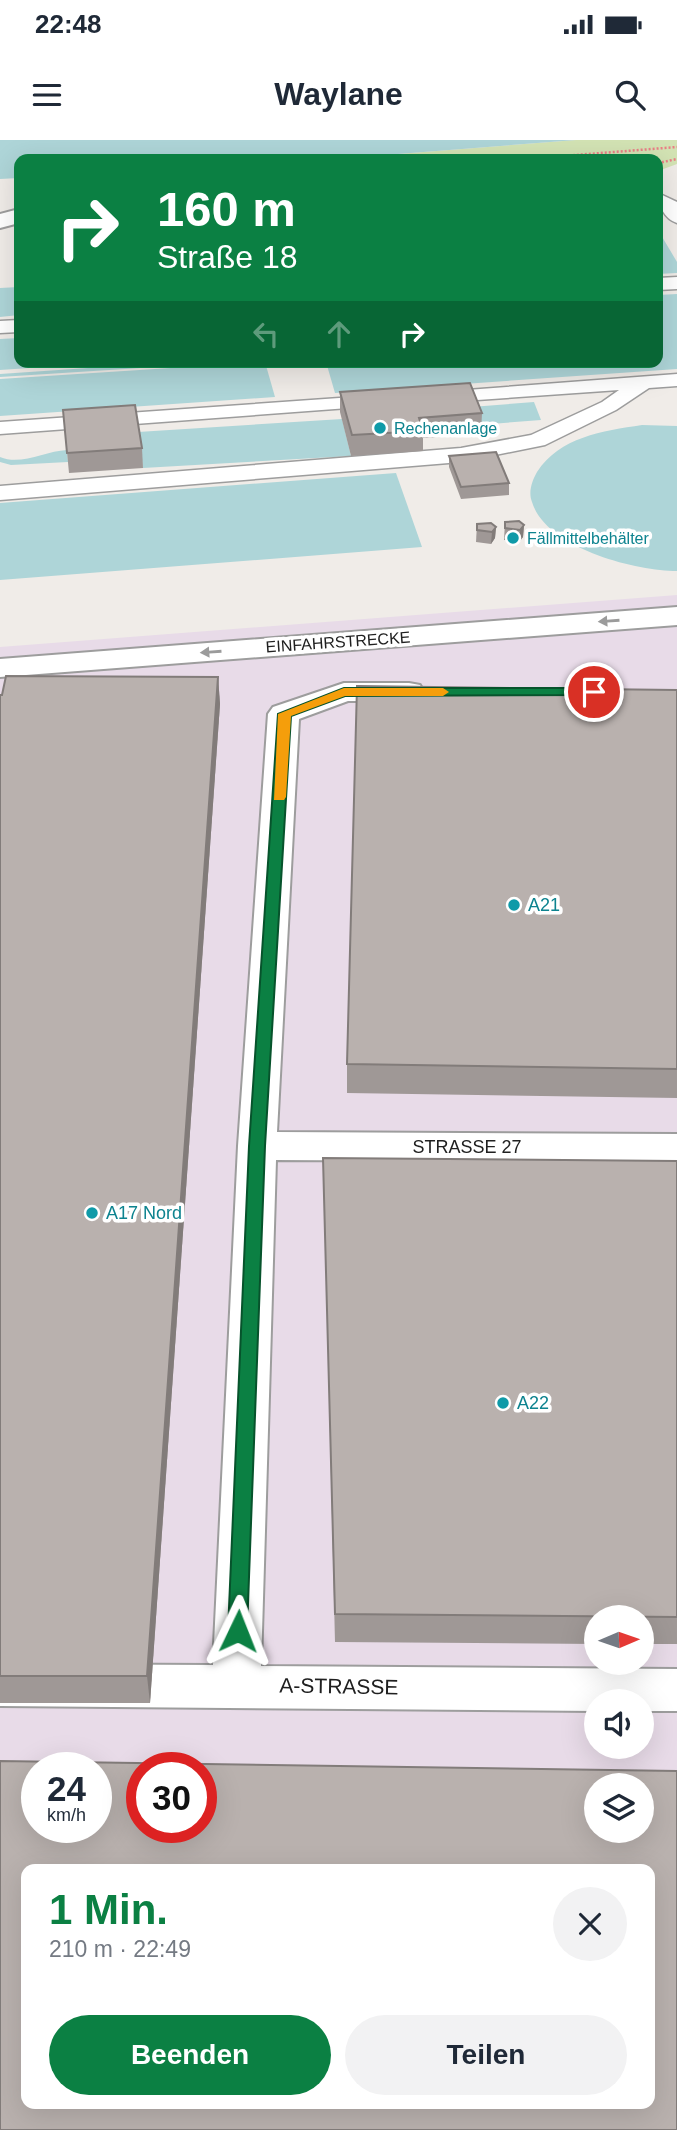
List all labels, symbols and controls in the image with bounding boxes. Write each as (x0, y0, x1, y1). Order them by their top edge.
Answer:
text: 22:48 (35, 9, 102, 39)
icon: menu (28, 76, 66, 114)
text: Waylane (274, 76, 403, 112)
icon: search (611, 76, 649, 114)
icon: right (42, 182, 133, 273)
text: 160 m (157, 182, 296, 236)
text: Straße 18 (157, 239, 298, 275)
icon: left (247, 315, 285, 353)
icon: ahead (320, 315, 358, 353)
icon: right (393, 315, 431, 353)
marker: Rechenanlage (372, 420, 388, 436)
place label: Rechenanlage (394, 420, 497, 437)
marker: Fällmittelbehälter (505, 530, 521, 546)
place label: Fällmittelbehälter (527, 530, 650, 547)
one-way arrow (598, 616, 620, 627)
street label: EINFAHRSTRECKE (265, 628, 411, 656)
one-way arrow (200, 647, 222, 658)
pin (564, 662, 624, 722)
icon: arrive (575, 673, 613, 711)
place label: A21 (528, 895, 560, 915)
marker: A21 (506, 897, 522, 913)
street label: STRASSE 27 (412, 1137, 522, 1157)
place label: A17 Nord (106, 1203, 182, 1223)
marker: A17 Nord (84, 1205, 100, 1221)
place label: A22 (517, 1393, 549, 1413)
marker: A22 (495, 1395, 511, 1411)
position arrow (201, 1594, 275, 1668)
north arrow (584, 1605, 654, 1675)
map controls (584, 1605, 654, 1843)
street label: A-STRASSE (279, 1673, 399, 1699)
button: sound (584, 1689, 654, 1759)
speed limit sign: 30 (126, 1752, 217, 1843)
text: 24 (47, 1769, 86, 1808)
button: layers (584, 1773, 654, 1843)
text: km/h (47, 1805, 86, 1825)
text: 1 Min. (49, 1886, 168, 1933)
button: close (553, 1887, 627, 1961)
text: 210 m · 22:49 (49, 1936, 191, 1962)
button: Beenden (49, 2015, 331, 2095)
button: Teilen (345, 2015, 627, 2095)

